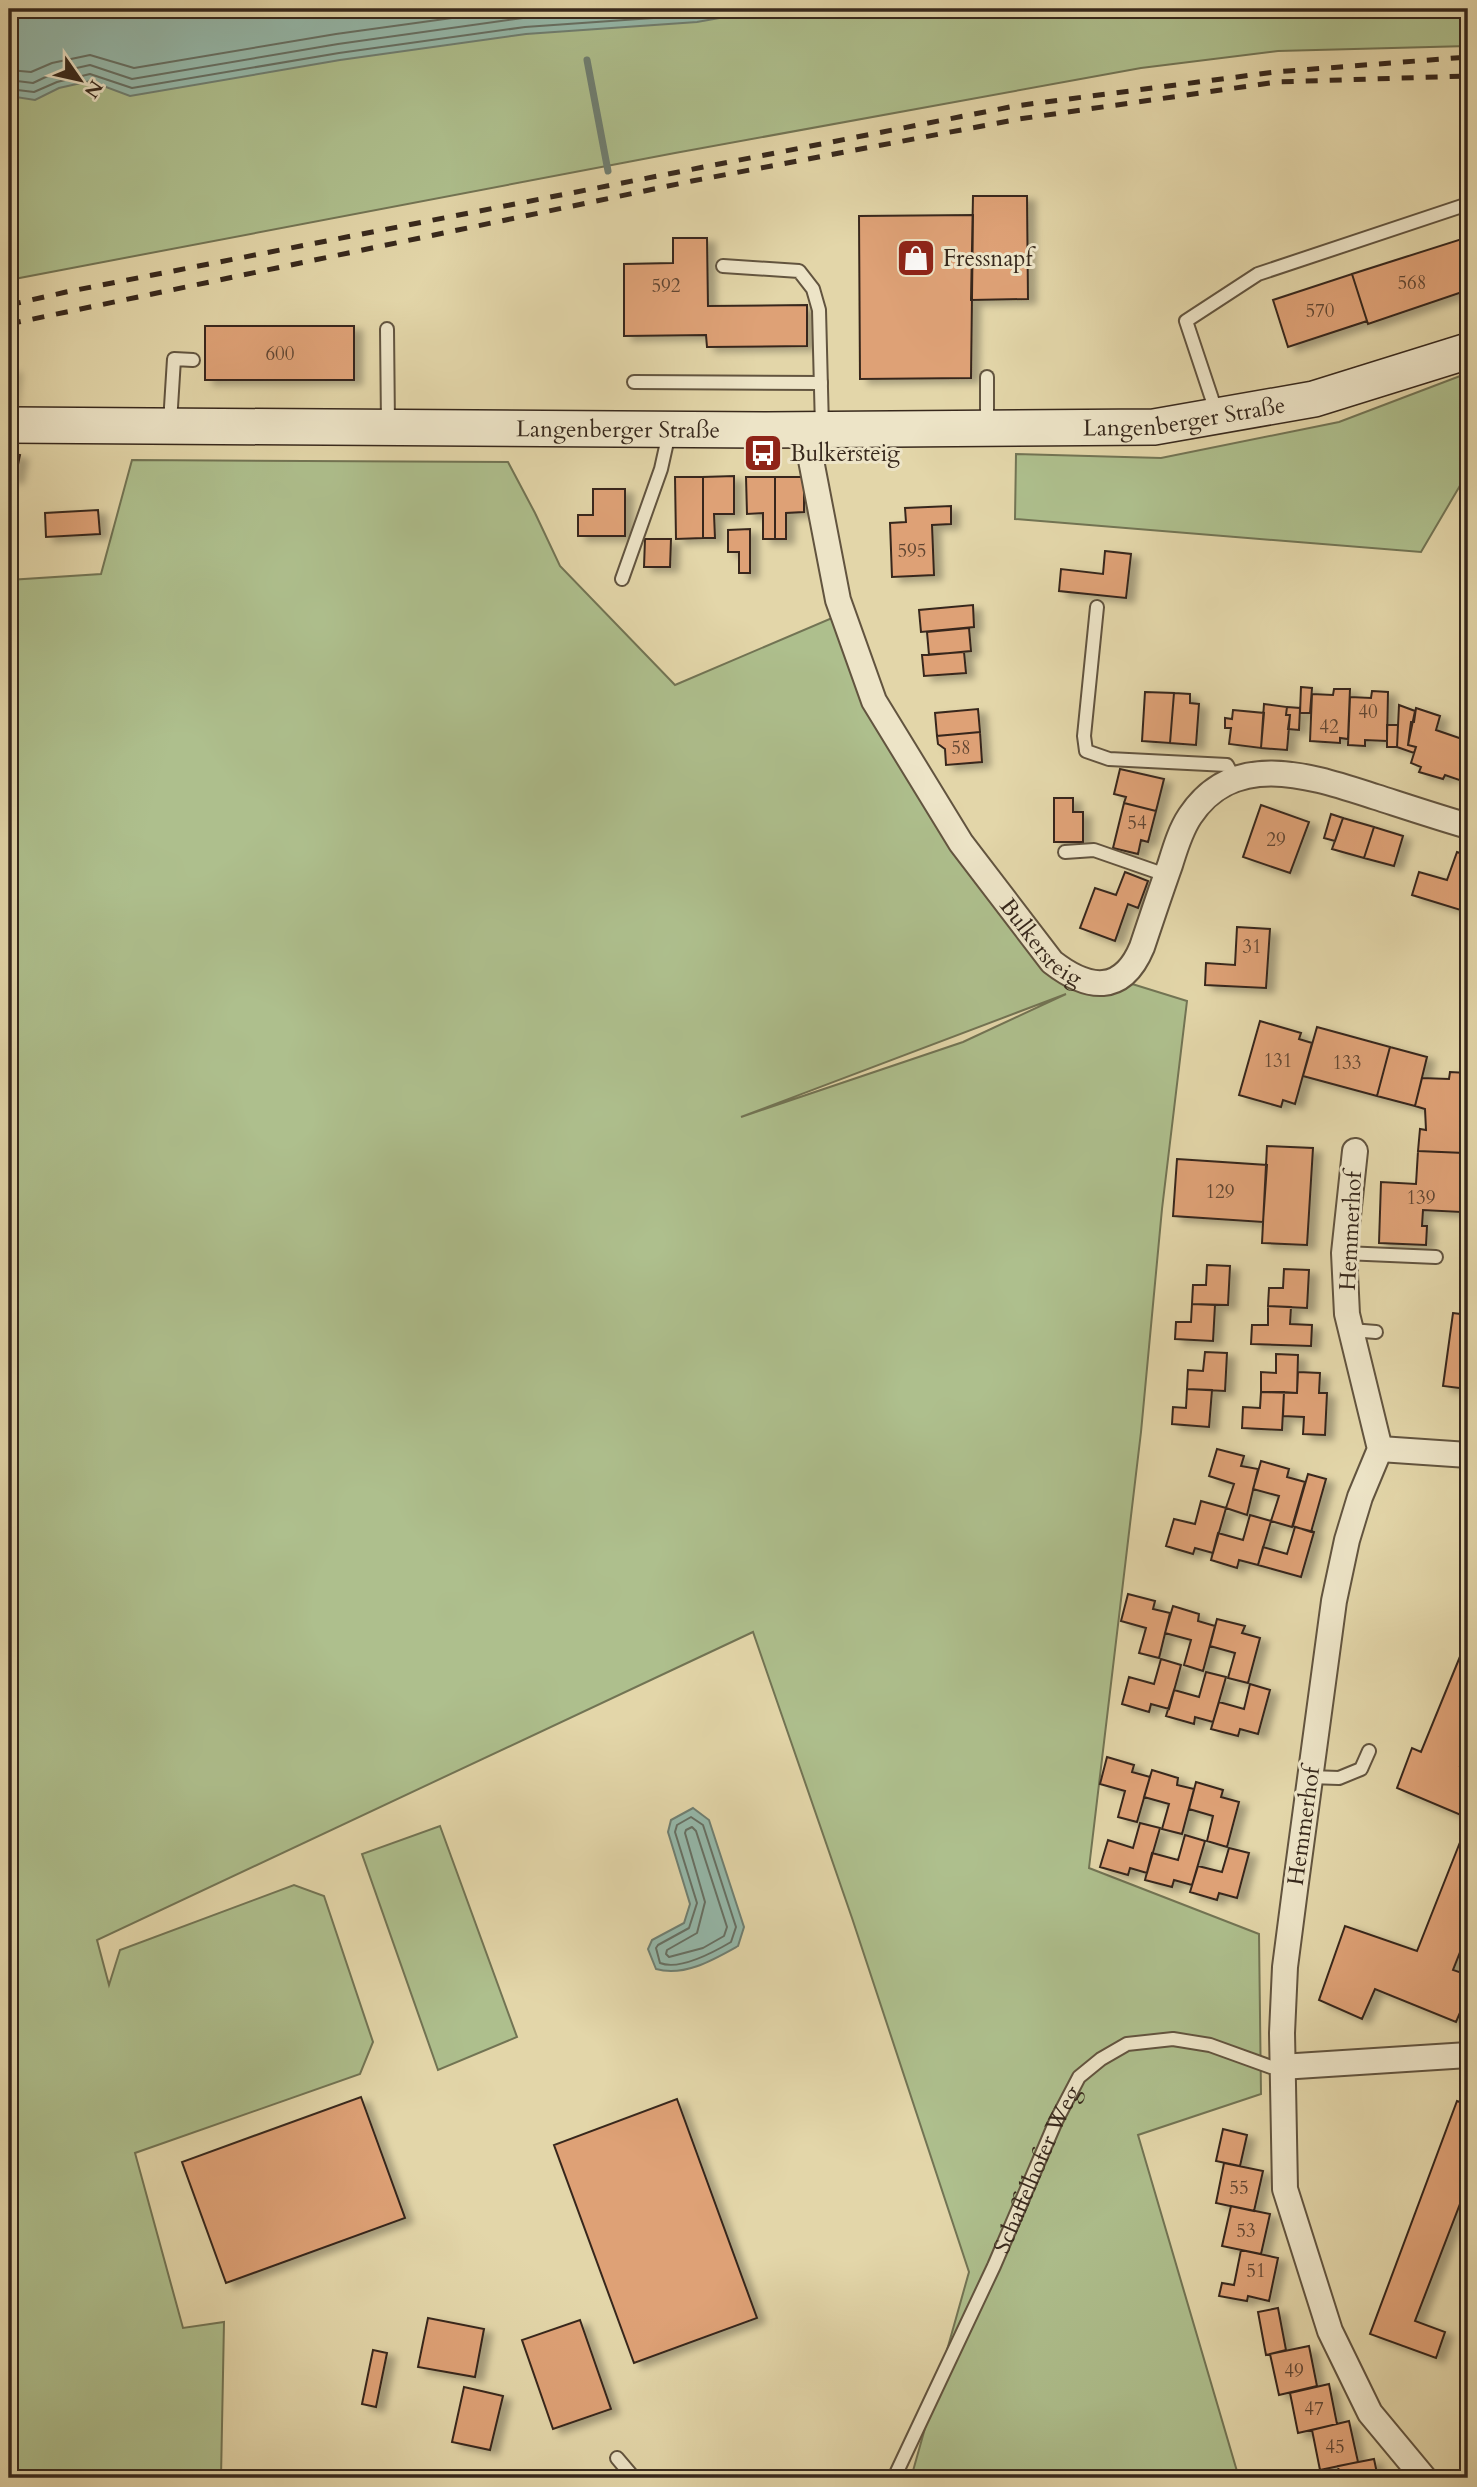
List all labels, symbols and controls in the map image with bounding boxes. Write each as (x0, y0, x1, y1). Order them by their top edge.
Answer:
north arrow (46, 46, 116, 116)
text: N (78, 75, 109, 103)
shop icon: Fressnapf (895, 237, 937, 279)
place label: Fressnapf (943, 243, 1037, 274)
house number: 568 (1397, 270, 1427, 296)
house number: 592 (651, 273, 681, 299)
house number: 570 (1305, 298, 1335, 324)
house number: 600 (265, 341, 295, 367)
street label: Langenberger Straße (1083, 389, 1288, 444)
street label: Langenberger Straße (516, 413, 720, 446)
bus stop icon: Bulkersteig (742, 432, 784, 474)
place label: Bulkersteig (790, 438, 900, 469)
house number: 595 (897, 538, 927, 564)
house number: 40 (1358, 699, 1378, 725)
house number: 42 (1319, 714, 1339, 740)
house number: 58 (951, 735, 971, 761)
house number: 54 (1127, 810, 1147, 836)
house number: 29 (1266, 827, 1286, 853)
street label: Bulkersteig (993, 892, 1087, 994)
house number: 31 (1242, 934, 1262, 960)
house number: 131 (1263, 1048, 1293, 1074)
house number: 133 (1332, 1050, 1362, 1076)
street label: Hemmerhof (1332, 1167, 1369, 1291)
house number: 129 (1205, 1179, 1235, 1205)
house number: 139 (1406, 1185, 1436, 1211)
street label: Hemmerhof (1280, 1761, 1328, 1887)
street label: Schaffelhofer Weg (986, 2080, 1088, 2258)
house number: 55 (1229, 2175, 1249, 2201)
house number: 53 (1236, 2218, 1256, 2244)
house number: 51 (1246, 2258, 1266, 2284)
house number: 49 (1284, 2358, 1304, 2384)
house number: 47 (1304, 2396, 1324, 2422)
house number: 45 (1325, 2434, 1345, 2460)

